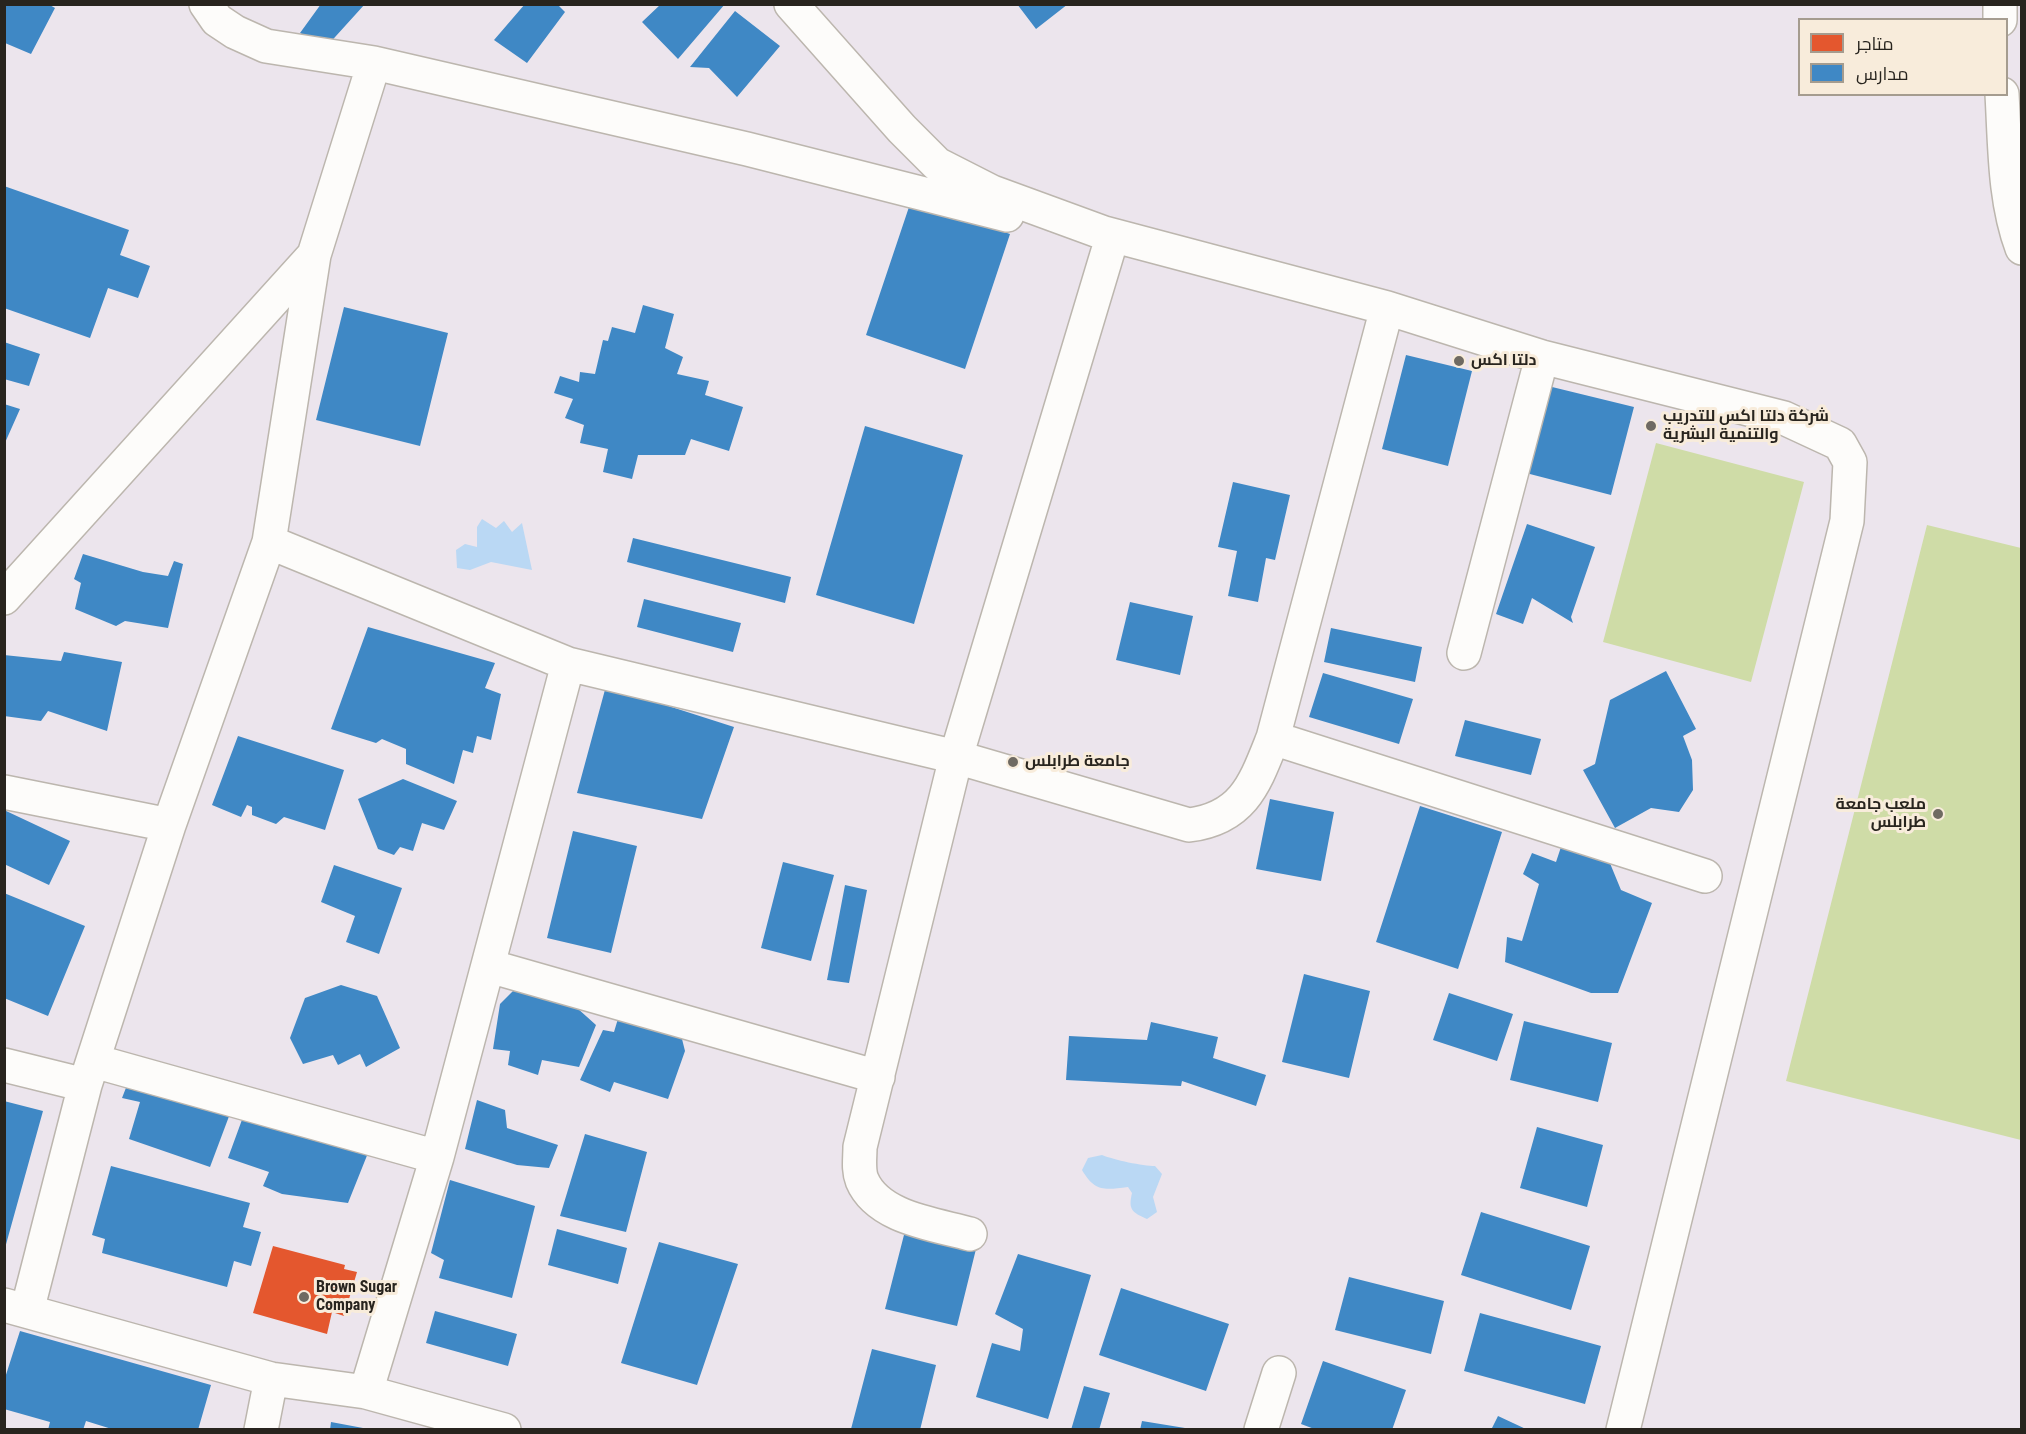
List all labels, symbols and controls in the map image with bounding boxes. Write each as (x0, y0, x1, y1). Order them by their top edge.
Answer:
legend (1798, 18, 2008, 96)
text: متاجر (1856, 33, 1894, 54)
text: مدارس (1856, 63, 1909, 84)
place label: دلتا اكس (1471, 351, 1537, 371)
marker: دلتا اكس (1452, 354, 1466, 368)
place label: شركة دلتا اكس للتدريب والتنمية البشرية (1663, 407, 1829, 445)
marker: شركة دلتا اكس للتدريب والتنمية البشرية (1644, 419, 1658, 433)
place label: جامعة طرابلس (1025, 752, 1130, 772)
marker: جامعة طرابلس (1006, 755, 1020, 769)
place label: ملعب جامعة طرابلس (1835, 795, 1926, 833)
marker: ملعب جامعة طرابلس (1931, 807, 1945, 821)
place label: Brown Sugar Company (316, 1278, 397, 1316)
marker: Brown Sugar Company (297, 1290, 311, 1304)

